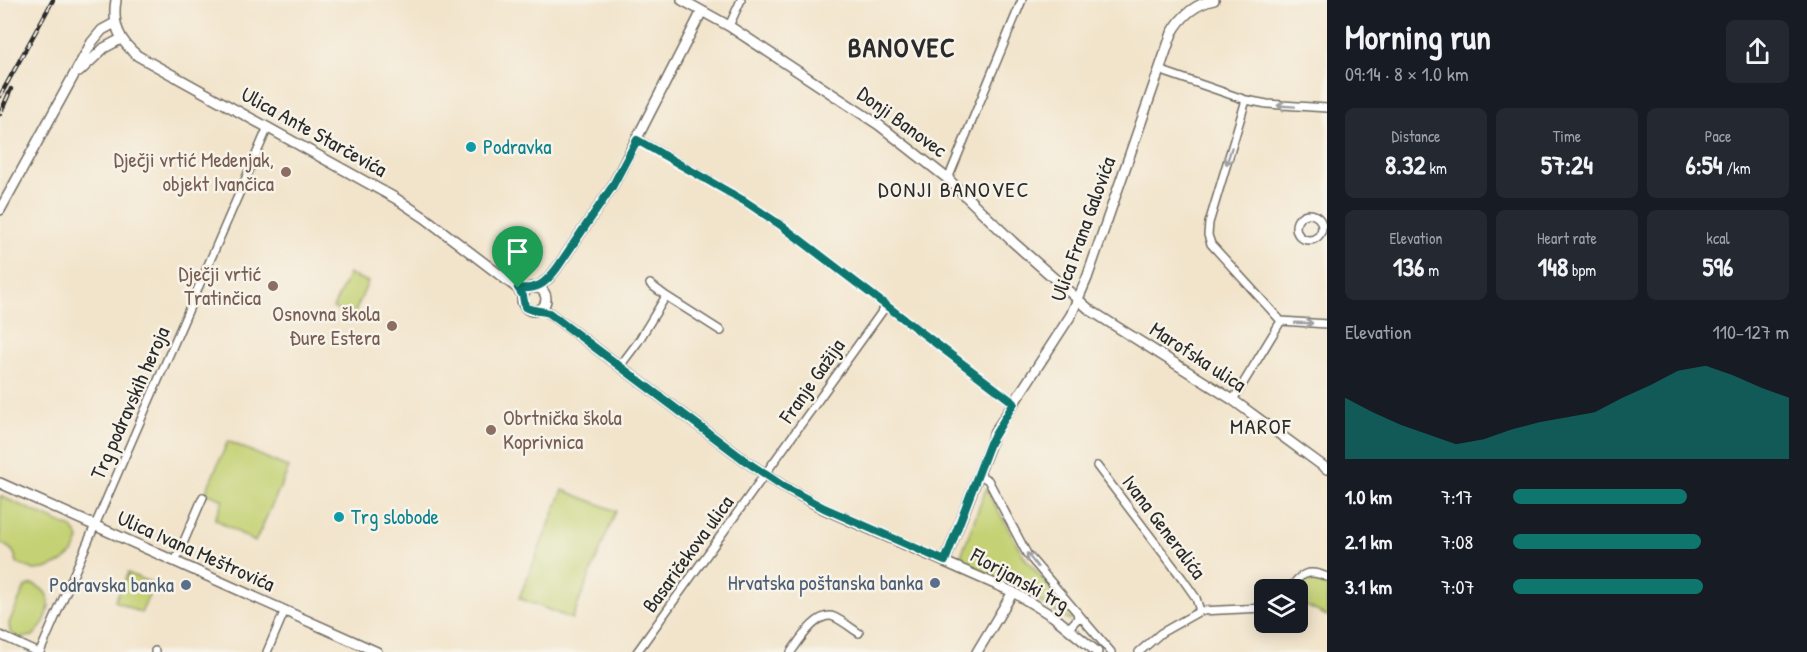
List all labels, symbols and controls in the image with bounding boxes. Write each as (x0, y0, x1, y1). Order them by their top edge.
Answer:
text: Morning run (1345, 15, 1491, 59)
button: share (1726, 20, 1789, 83)
district label: BANOVEC (848, 29, 956, 65)
text: 09:14 · 8 × 1.0 km (1345, 60, 1469, 87)
street label: Donji Banovec (852, 79, 954, 164)
street label: Ulica Ante Starčevića (236, 80, 392, 184)
one-way arrow (1277, 100, 1297, 111)
text: Distance (1392, 125, 1440, 147)
text: Time (1553, 125, 1581, 147)
text: Pace (1705, 125, 1731, 147)
place label: Podravka (483, 132, 551, 161)
marker: Podravka (464, 140, 478, 154)
place label: Dječji vrtić Medenjak, objekt Ivančica (114, 145, 274, 198)
one-way arrow (1223, 147, 1234, 166)
text: 8.32 (1385, 147, 1426, 182)
text: 57:24 (1541, 147, 1593, 182)
text: 6:54 (1685, 147, 1723, 182)
street label: Ulica Frana Galovića (1043, 153, 1122, 305)
text: km (1426, 157, 1447, 179)
text: /km (1723, 157, 1751, 179)
marker: Dječji vrtić Medenjak, objekt Ivančica (279, 165, 293, 179)
district label: DONJI BANOVEC (878, 174, 1030, 204)
pin (492, 226, 543, 288)
text: Elevation (1389, 227, 1443, 249)
text: Heart rate (1537, 227, 1597, 249)
text: kcal (1706, 227, 1730, 249)
icon: arrive (501, 235, 534, 268)
text: 136 (1393, 249, 1424, 284)
text: 148 (1538, 249, 1568, 284)
text: 596 (1703, 249, 1733, 284)
place label: Dječji vrtić Tratinčica (179, 259, 262, 312)
text: m (1424, 259, 1439, 281)
text: bpm (1568, 259, 1596, 281)
marker: Dječji vrtić Tratinčica (266, 279, 280, 293)
place label: Osnovna škola Đure Estera (272, 299, 380, 352)
street label: Marofska ulica (1144, 315, 1252, 399)
one-way arrow (1293, 318, 1313, 329)
text: Elevation (1345, 318, 1411, 345)
text: 110–127 m (1712, 318, 1789, 345)
marker: Osnovna škola Đure Estera (385, 319, 399, 333)
street label: Trg podravskih heroja (83, 322, 176, 484)
street label: Franje Gažija (771, 333, 851, 430)
place label: Obrtnička škola Koprivnica (503, 403, 622, 456)
district label: MAROF (1230, 411, 1292, 441)
marker: Obrtnička škola Koprivnica (484, 423, 498, 437)
street label: Ivana Generalića (1116, 469, 1213, 585)
text: 1.0 km (1345, 483, 1392, 510)
text: 7:17 (1441, 483, 1473, 510)
street label: Basaričekova ulica (635, 489, 740, 618)
place label: Trg slobode (351, 502, 439, 531)
street label: Ulica Ivana Meštrovića (113, 503, 279, 598)
marker: Trg slobode (332, 510, 346, 524)
text: 2.1 km (1345, 528, 1392, 555)
text: 7:08 (1441, 528, 1473, 555)
street label: Florijanski trg (965, 540, 1075, 619)
one-way arrow (1026, 552, 1039, 568)
place label: Hrvatska poštanska banka (728, 568, 923, 597)
place label: Podravska banka (49, 570, 174, 599)
text: 3.1 km (1345, 573, 1392, 600)
text: 7:07 (1441, 573, 1474, 600)
marker: Hrvatska poštanska banka (928, 576, 942, 590)
marker: Podravska banka (179, 578, 193, 592)
map controls (1254, 579, 1308, 633)
button: layers (1254, 579, 1308, 633)

